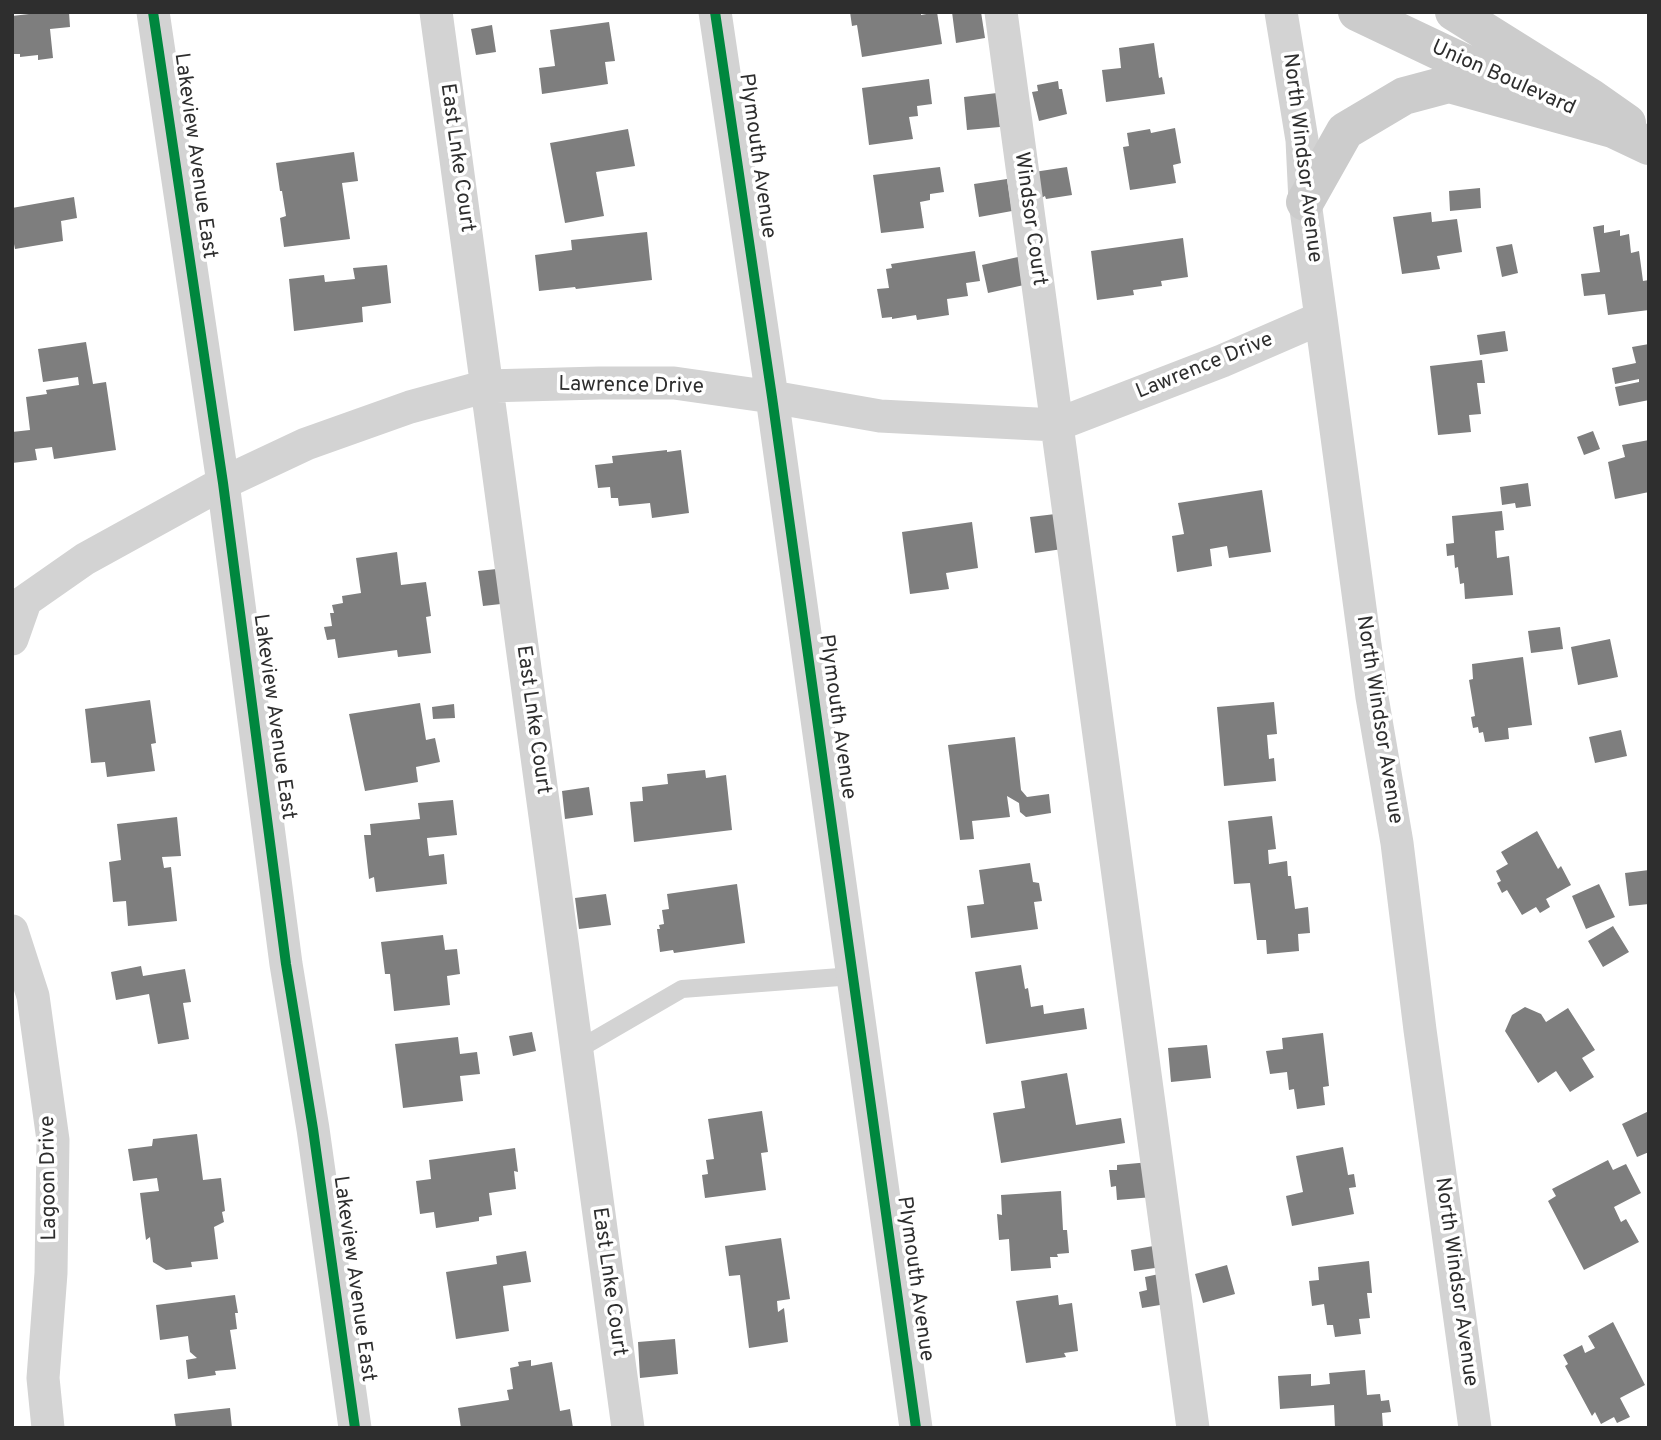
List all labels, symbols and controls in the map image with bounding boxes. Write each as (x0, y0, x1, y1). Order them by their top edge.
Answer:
street label: Union Boulevard (1427, 36, 1579, 122)
street label: Lakeview Avenue East (167, 51, 221, 261)
street label: North Windsor Avenue (1276, 52, 1326, 264)
street label: Plymouth Avenue (732, 72, 780, 240)
street label: East Lnke Court (433, 82, 479, 234)
street label: Windsor Court (1007, 150, 1051, 288)
street label: Lawrence Drive (1133, 328, 1277, 406)
street label: Lawrence Drive (558, 373, 704, 401)
street label: Lakeview Avenue East (246, 612, 300, 822)
street label: North Windsor Avenue (1349, 614, 1407, 826)
street label: Plymouth Avenue (812, 633, 860, 801)
street label: East Lnke Court (509, 644, 555, 796)
street label: Lagoon Drive (36, 1115, 64, 1241)
street label: Lakeview Avenue East (326, 1174, 380, 1384)
street label: North Windsor Avenue (1428, 1176, 1482, 1388)
street label: Plymouth Avenue (890, 1195, 938, 1363)
street label: East Lnke Court (585, 1206, 631, 1358)

